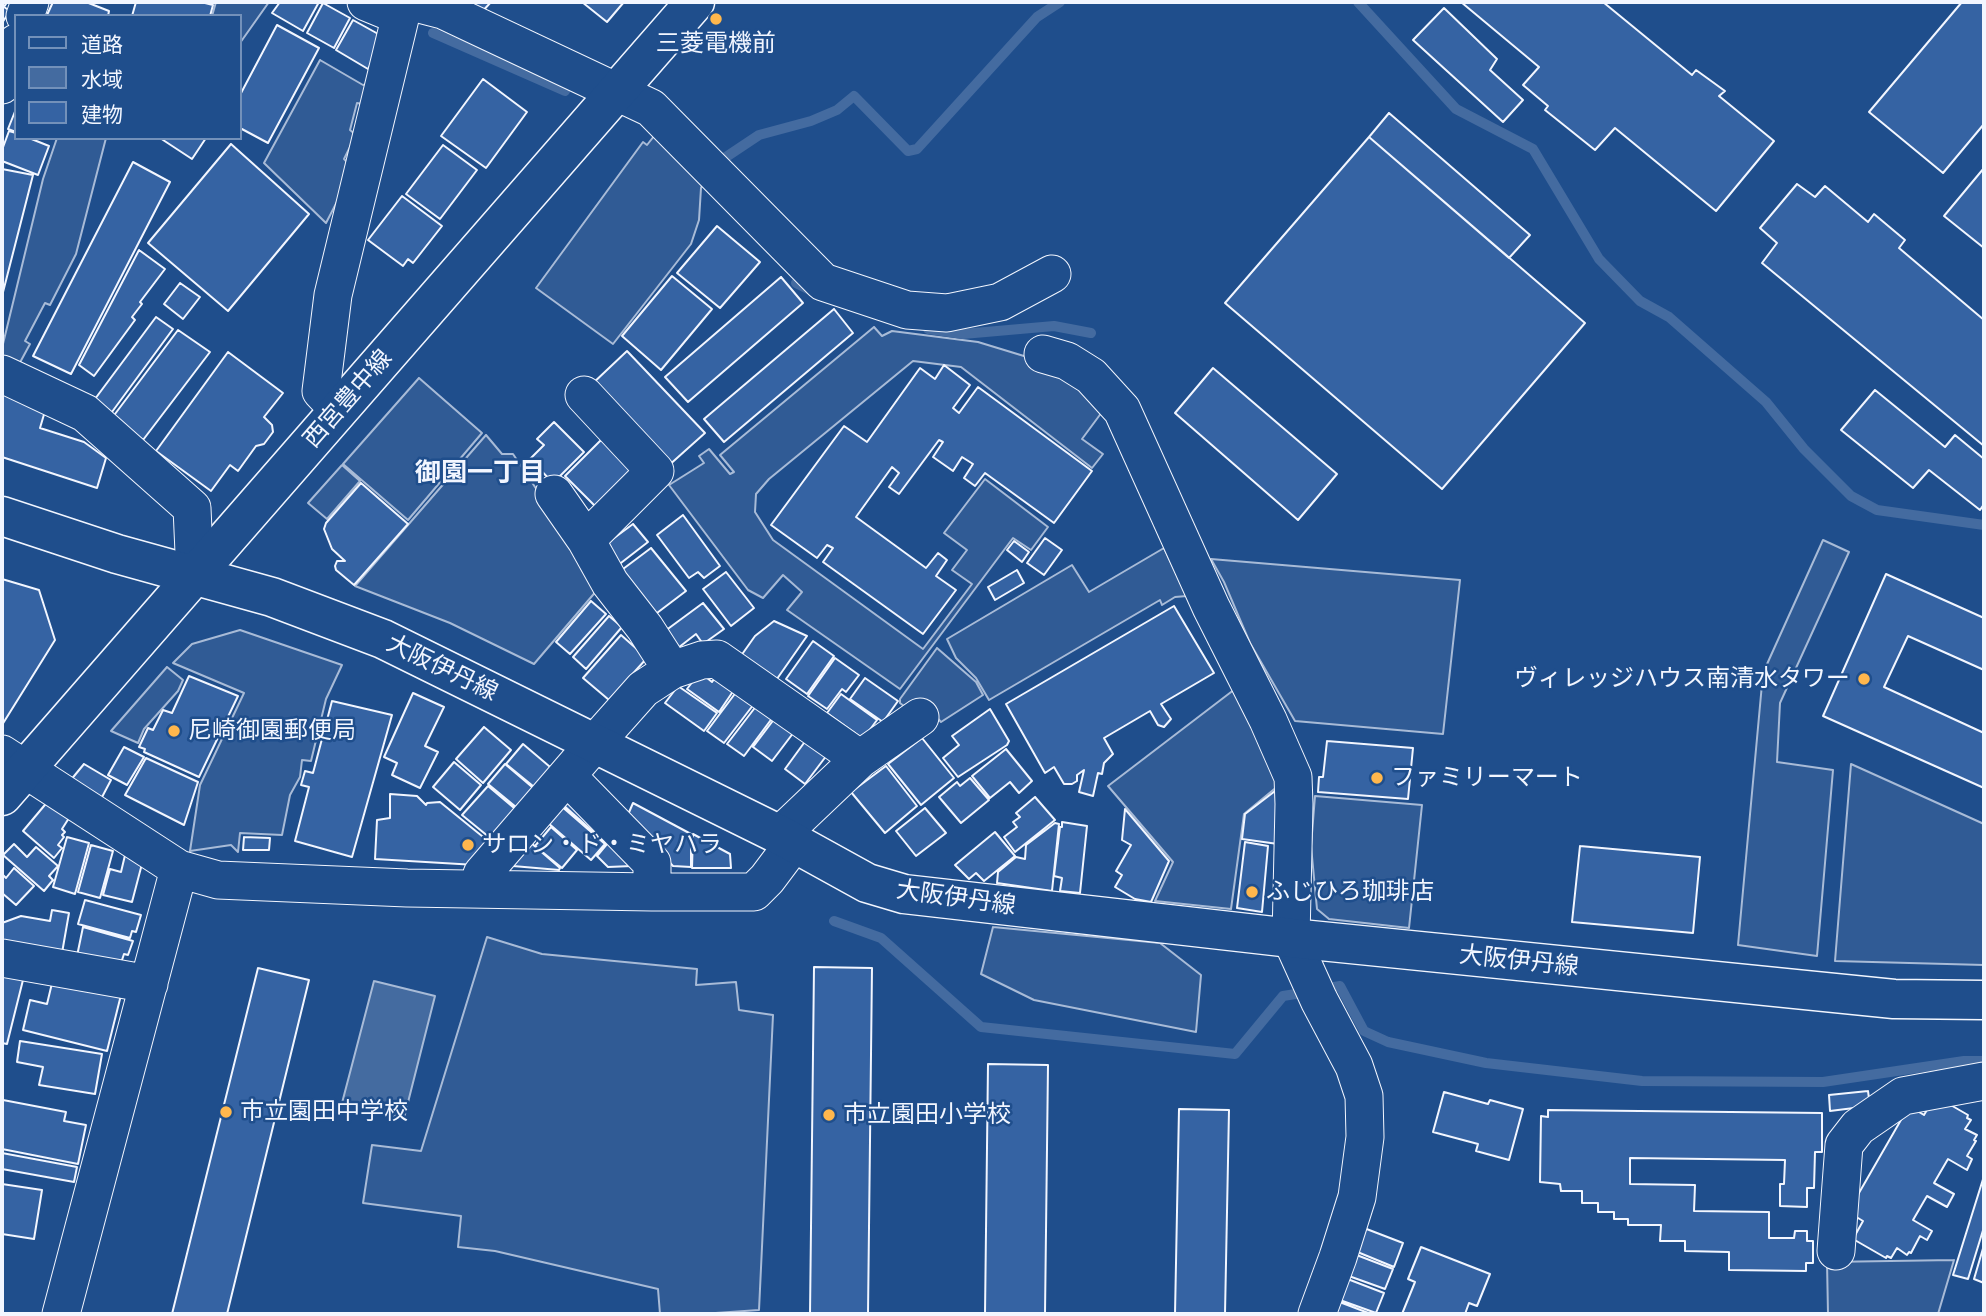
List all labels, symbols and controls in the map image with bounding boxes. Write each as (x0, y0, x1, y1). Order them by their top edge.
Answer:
marker: 三菱電機前 (708, 11, 724, 27)
legend (14, 14, 242, 140)
place label: 三菱電機前 (656, 30, 776, 58)
text: 道路 (81, 32, 123, 57)
text: 水域 (81, 67, 123, 92)
text: 建物 (81, 102, 123, 127)
street label: 西宮豊中線 (298, 344, 398, 454)
district label: 御園一丁目 (415, 457, 545, 489)
street label: 大阪伊丹線 (382, 629, 502, 707)
place label: ヴィレッジハウス南清水タワー (1514, 665, 1850, 693)
marker: ヴィレッジハウス南清水タワー (1856, 671, 1872, 687)
place label: 尼崎御園郵便局 (188, 717, 356, 745)
marker: 尼崎御園郵便局 (166, 723, 182, 739)
place label: ファミリーマート (1391, 764, 1583, 792)
marker: ファミリーマート (1369, 770, 1385, 786)
place label: サロン・ド・ミヤハラ (482, 831, 722, 859)
marker: サロン・ド・ミヤハラ (460, 837, 476, 853)
street label: 大阪伊丹線 (895, 875, 1017, 921)
place label: ふじひろ珈琲店 (1266, 878, 1434, 906)
marker: ふじひろ珈琲店 (1244, 884, 1260, 900)
street label: 大阪伊丹線 (1458, 940, 1580, 982)
place label: 市立園田中学校 (240, 1098, 408, 1126)
place label: 市立園田小学校 (843, 1101, 1011, 1129)
marker: 市立園田中学校 (218, 1104, 234, 1120)
marker: 市立園田小学校 (821, 1107, 837, 1123)

